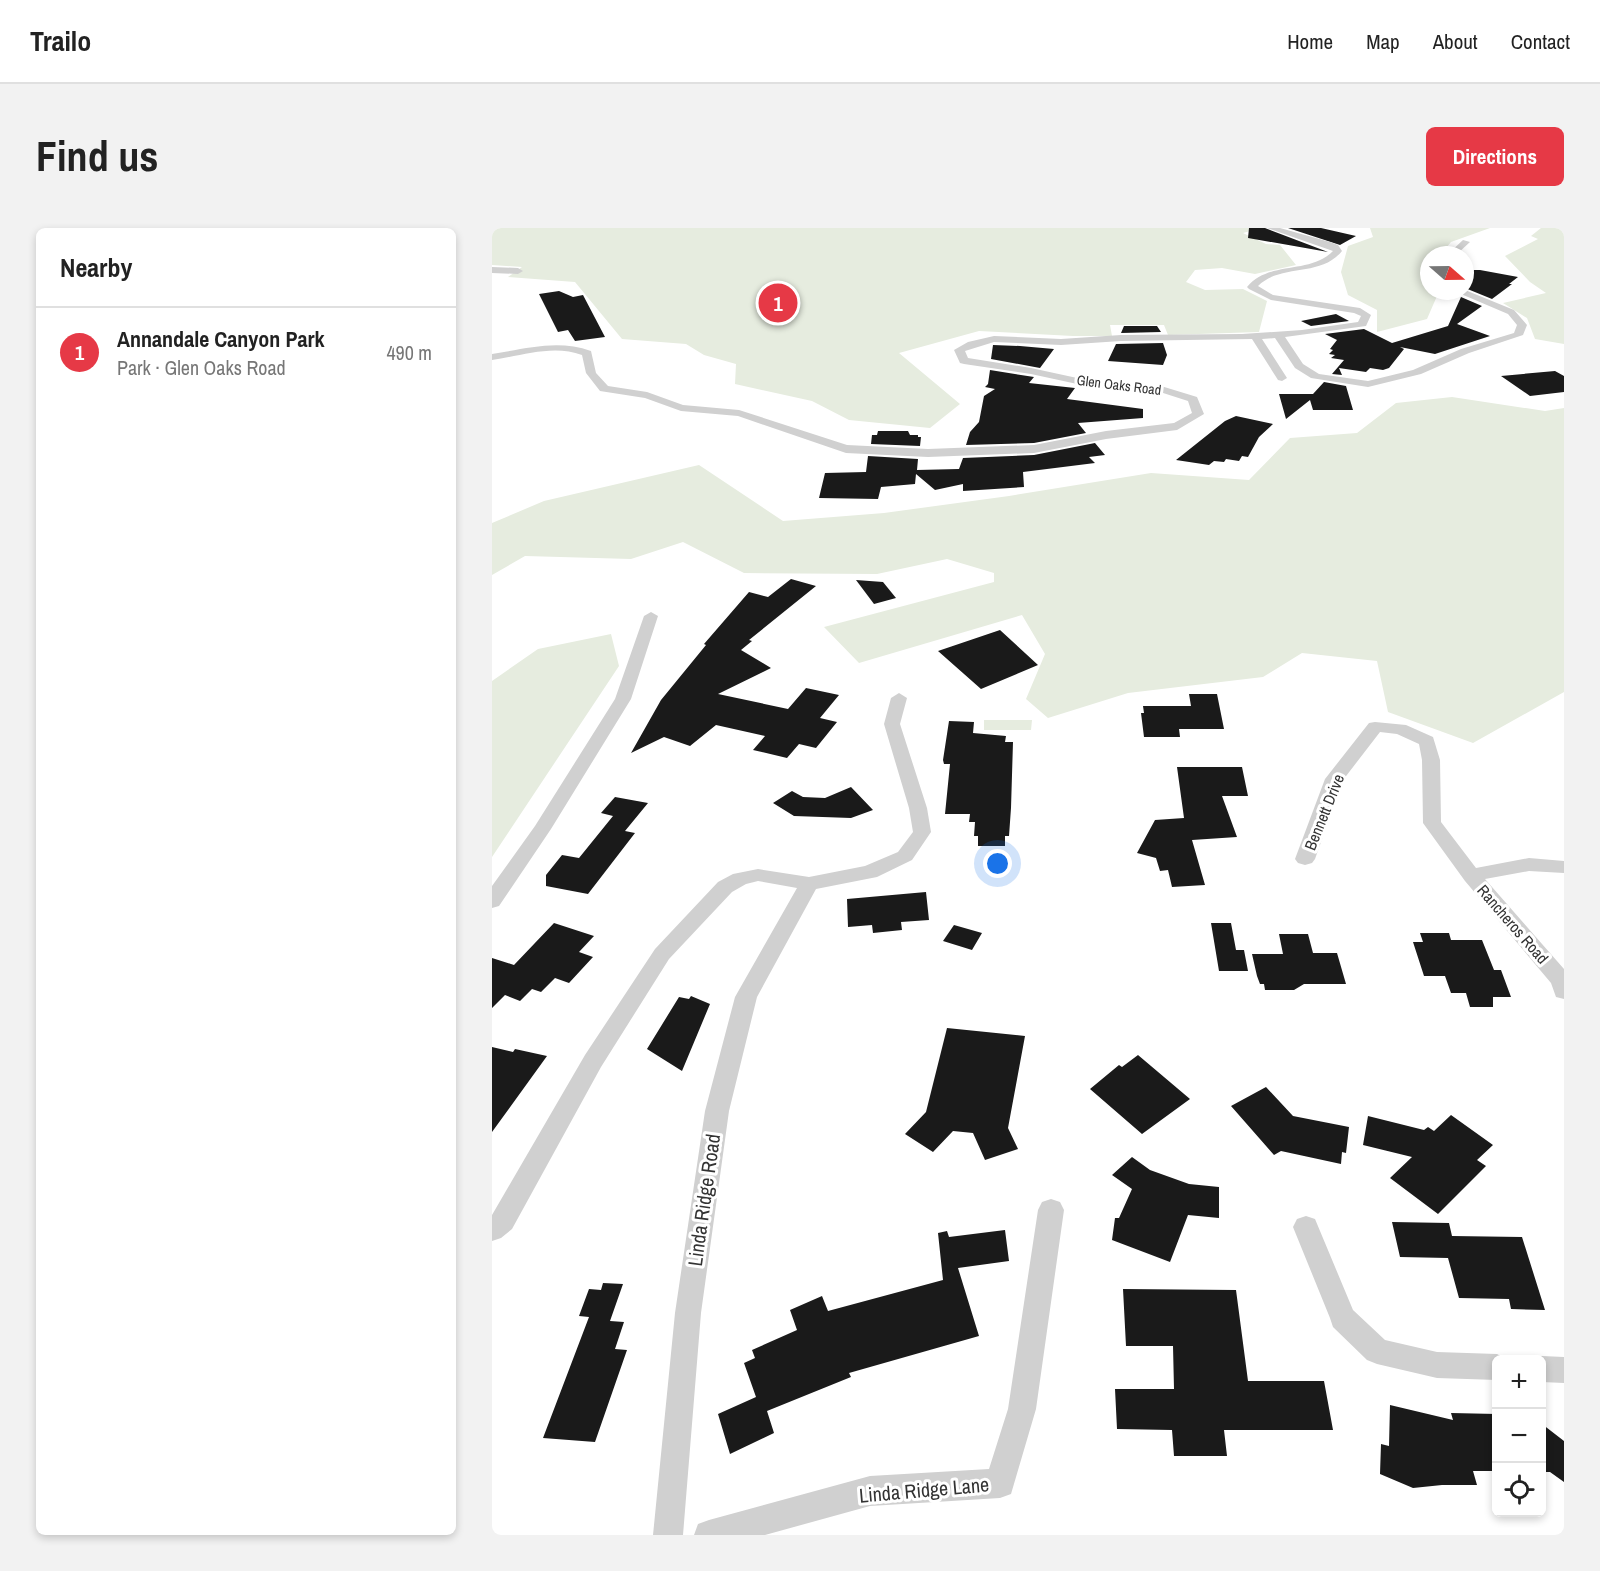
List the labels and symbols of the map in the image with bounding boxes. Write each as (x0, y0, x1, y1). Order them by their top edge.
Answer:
north arrow (1420, 246, 1474, 300)
pin: 1 (758, 280, 798, 326)
street label: Glen Oaks Road (1076, 371, 1162, 399)
street label: Bennett Drive (1299, 771, 1349, 853)
your location (983, 849, 1012, 878)
street label: Rancheros Road (1472, 880, 1554, 968)
street label: Linda Ridge Road (681, 1132, 726, 1268)
street label: Linda Ridge Lane (858, 1470, 990, 1509)

